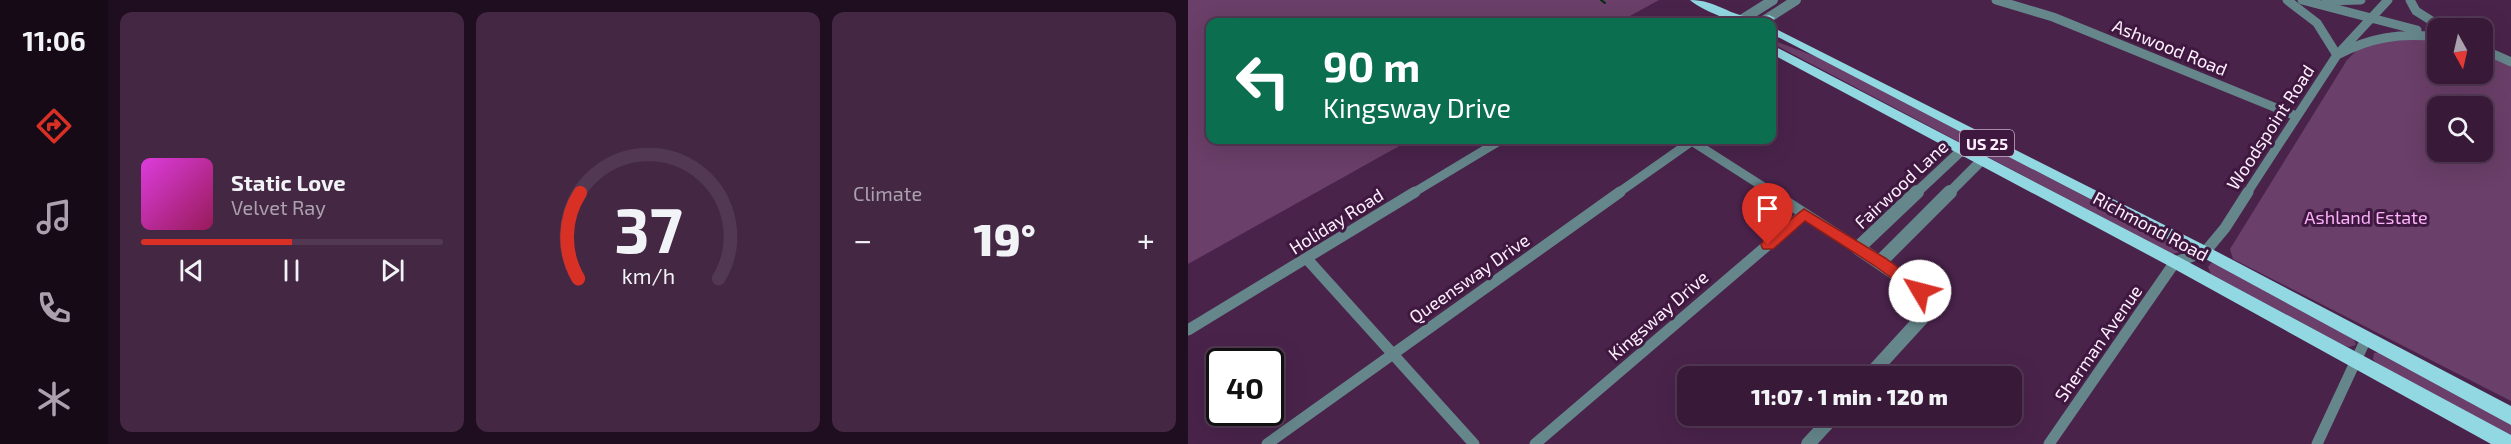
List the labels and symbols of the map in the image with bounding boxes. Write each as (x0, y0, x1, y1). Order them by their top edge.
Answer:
street label: Ashwood Road (2109, 14, 2231, 80)
north arrow (2427, 18, 2493, 84)
street label: Woodspoint Road (2221, 60, 2319, 194)
road number: US 25 (1960, 130, 2014, 156)
street label: Fairwood Lane (1850, 135, 1952, 233)
street label: Holiday Road (1285, 183, 1387, 259)
pin (1742, 183, 1793, 245)
street label: Richmond Road (2090, 186, 2212, 266)
park label: Ashland Estate (2304, 206, 2428, 228)
street label: Queensway Drive (1405, 228, 1533, 328)
position arrow (1888, 259, 1952, 323)
street label: Kingsway Drive (1604, 266, 1712, 364)
street label: Sherman Avenue (2050, 280, 2146, 406)
speed limit sign: 40 (1206, 348, 1284, 426)

